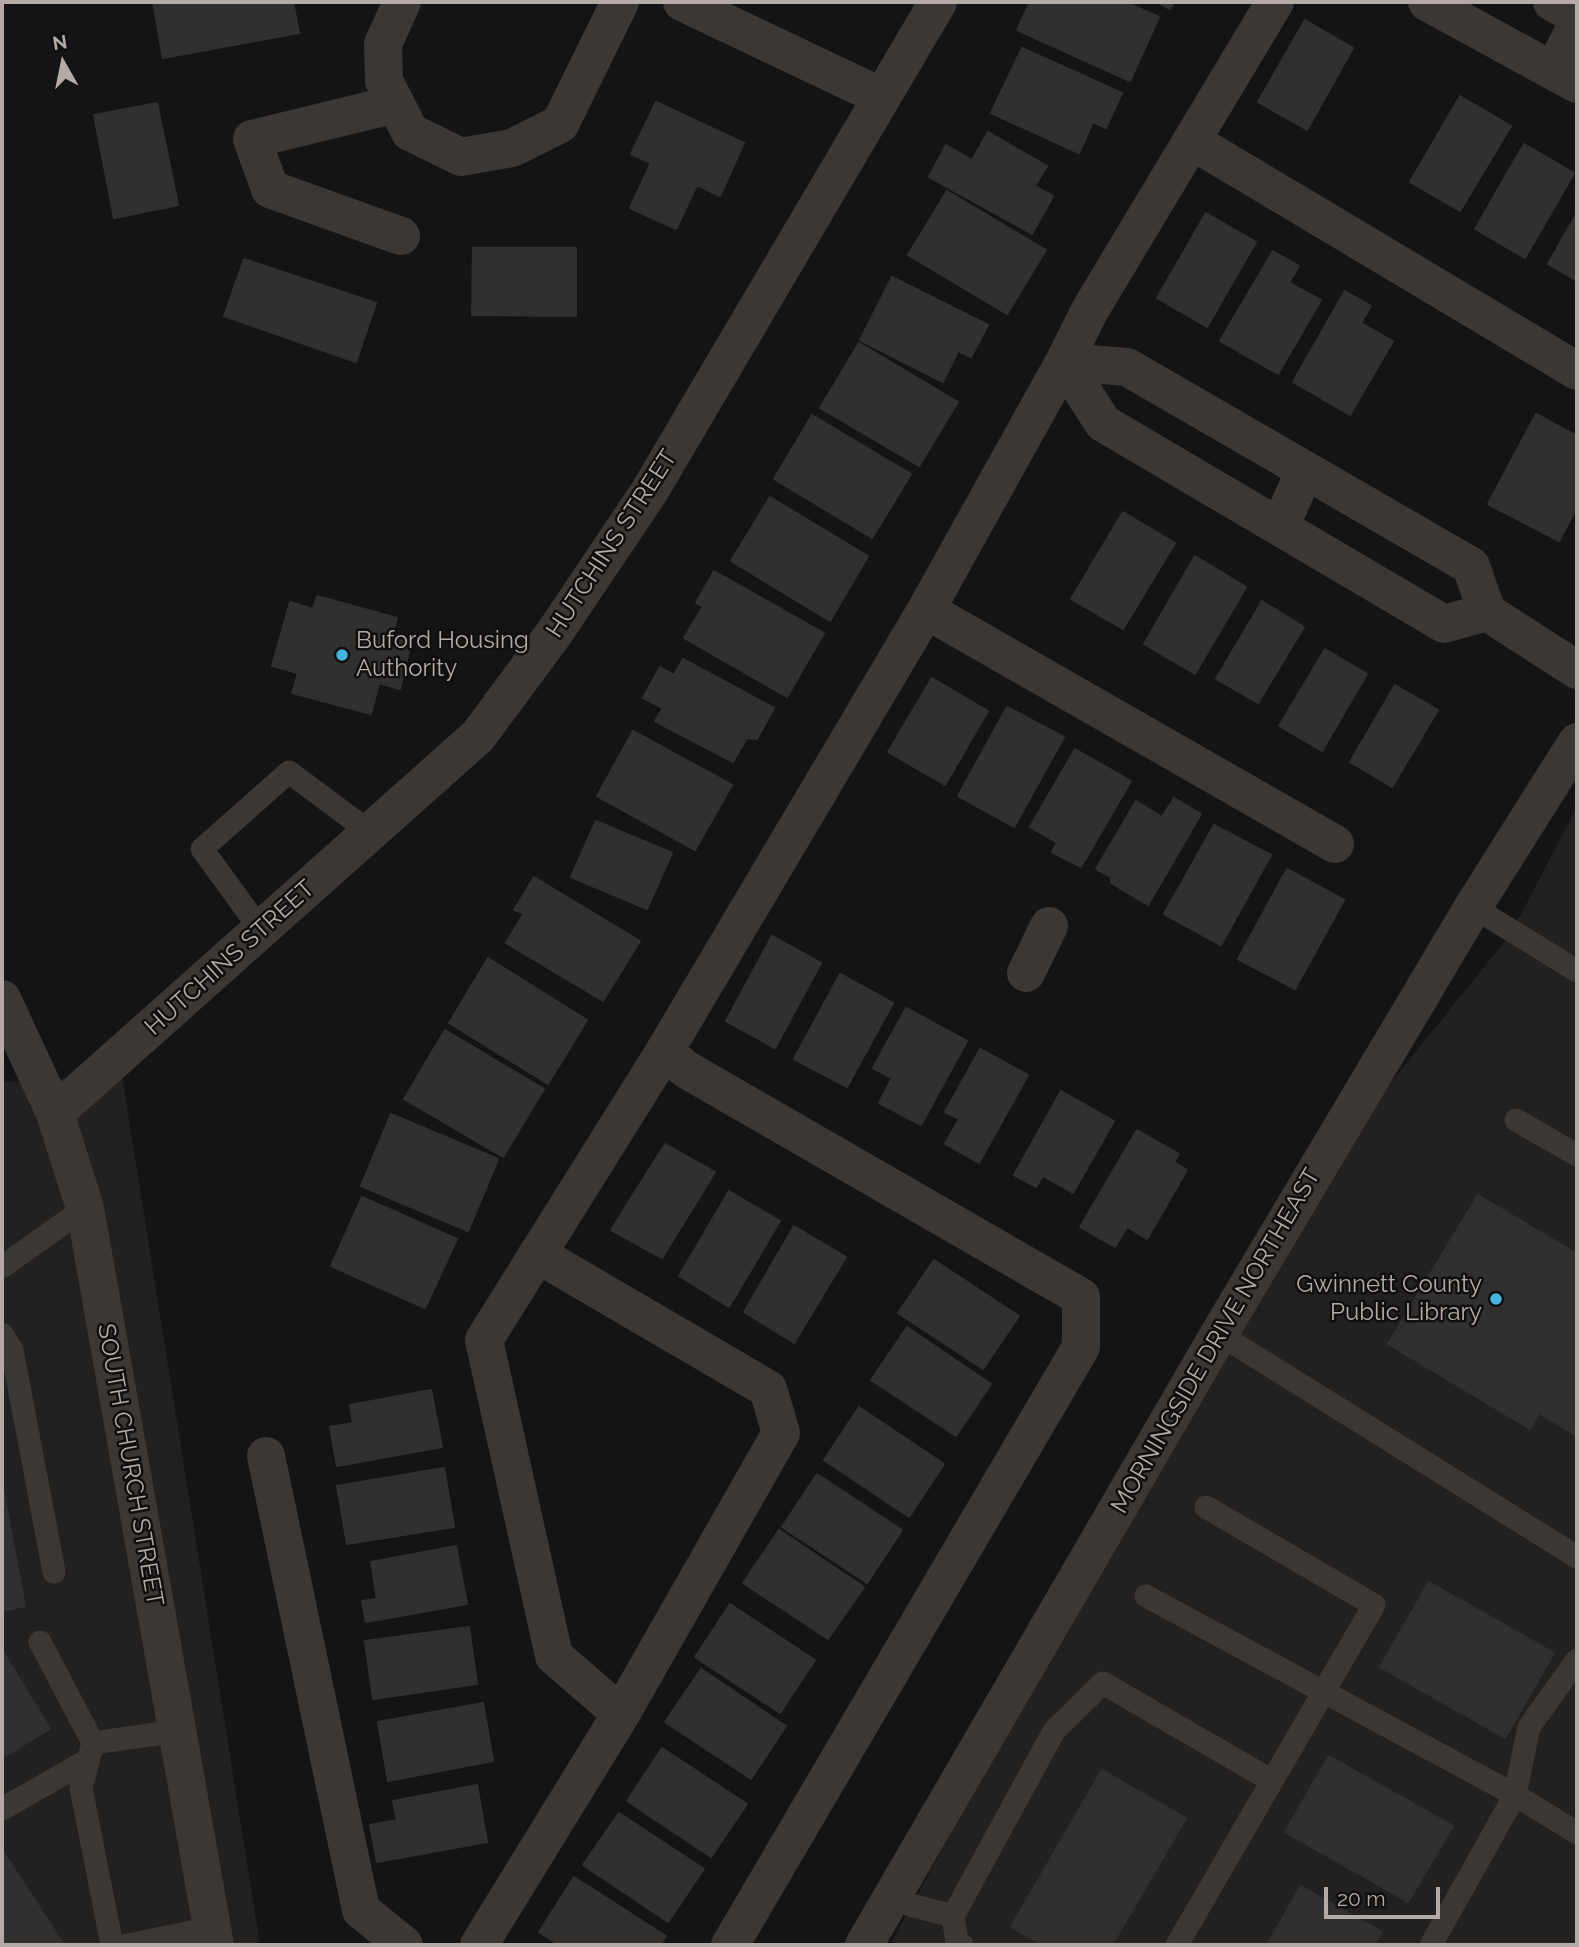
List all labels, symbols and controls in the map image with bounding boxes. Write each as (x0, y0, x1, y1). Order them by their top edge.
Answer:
north arrow (28, 28, 98, 98)
text: N (51, 30, 69, 54)
street label: HUTCHINS STREET (541, 445, 683, 643)
place label: Buford Housing Authority (356, 627, 529, 683)
marker: Buford Housing Authority (334, 647, 350, 663)
street label: HUTCHINS STREET (139, 874, 321, 1042)
street label: MORNINGSIDE DRIVE NORTHEAST (1105, 1163, 1327, 1519)
place label: Gwinnett County Public Library (1296, 1271, 1482, 1327)
marker: Gwinnett County Public Library (1488, 1291, 1504, 1307)
street label: SOUTH CHURCH STREET (91, 1322, 169, 1608)
scale bar (1327, 1874, 1442, 1918)
text: 20 m (1337, 1886, 1385, 1911)

